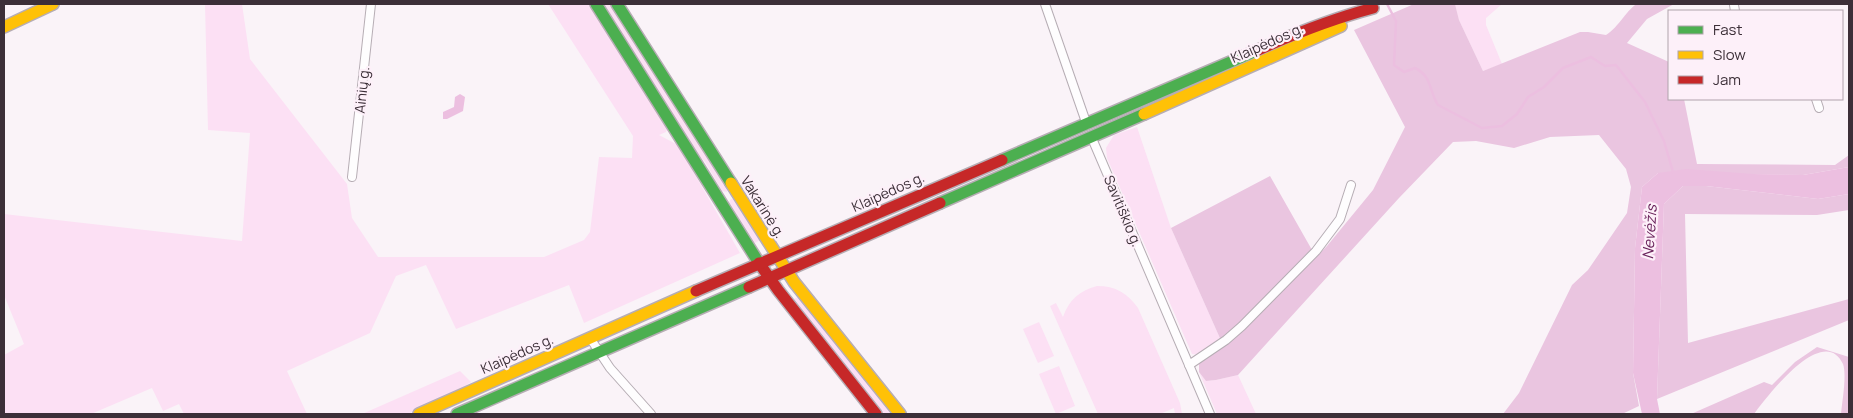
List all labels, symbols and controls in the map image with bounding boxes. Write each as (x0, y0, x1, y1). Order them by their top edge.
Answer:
legend (1668, 10, 1843, 100)
street label: Klaipėdos g. (1227, 18, 1306, 67)
text: Fast (1713, 19, 1742, 40)
text: Slow (1713, 44, 1746, 65)
street label: Ainių g. (350, 66, 373, 114)
text: Jam (1713, 69, 1741, 90)
street label: Klaipėdos g. (848, 167, 927, 216)
street label: Vakarinė g. (737, 172, 790, 241)
street label: Savitiškio g. (1100, 172, 1147, 249)
water label: Nevėžis (1637, 203, 1662, 260)
street label: Klaipėdos g. (477, 329, 556, 378)

